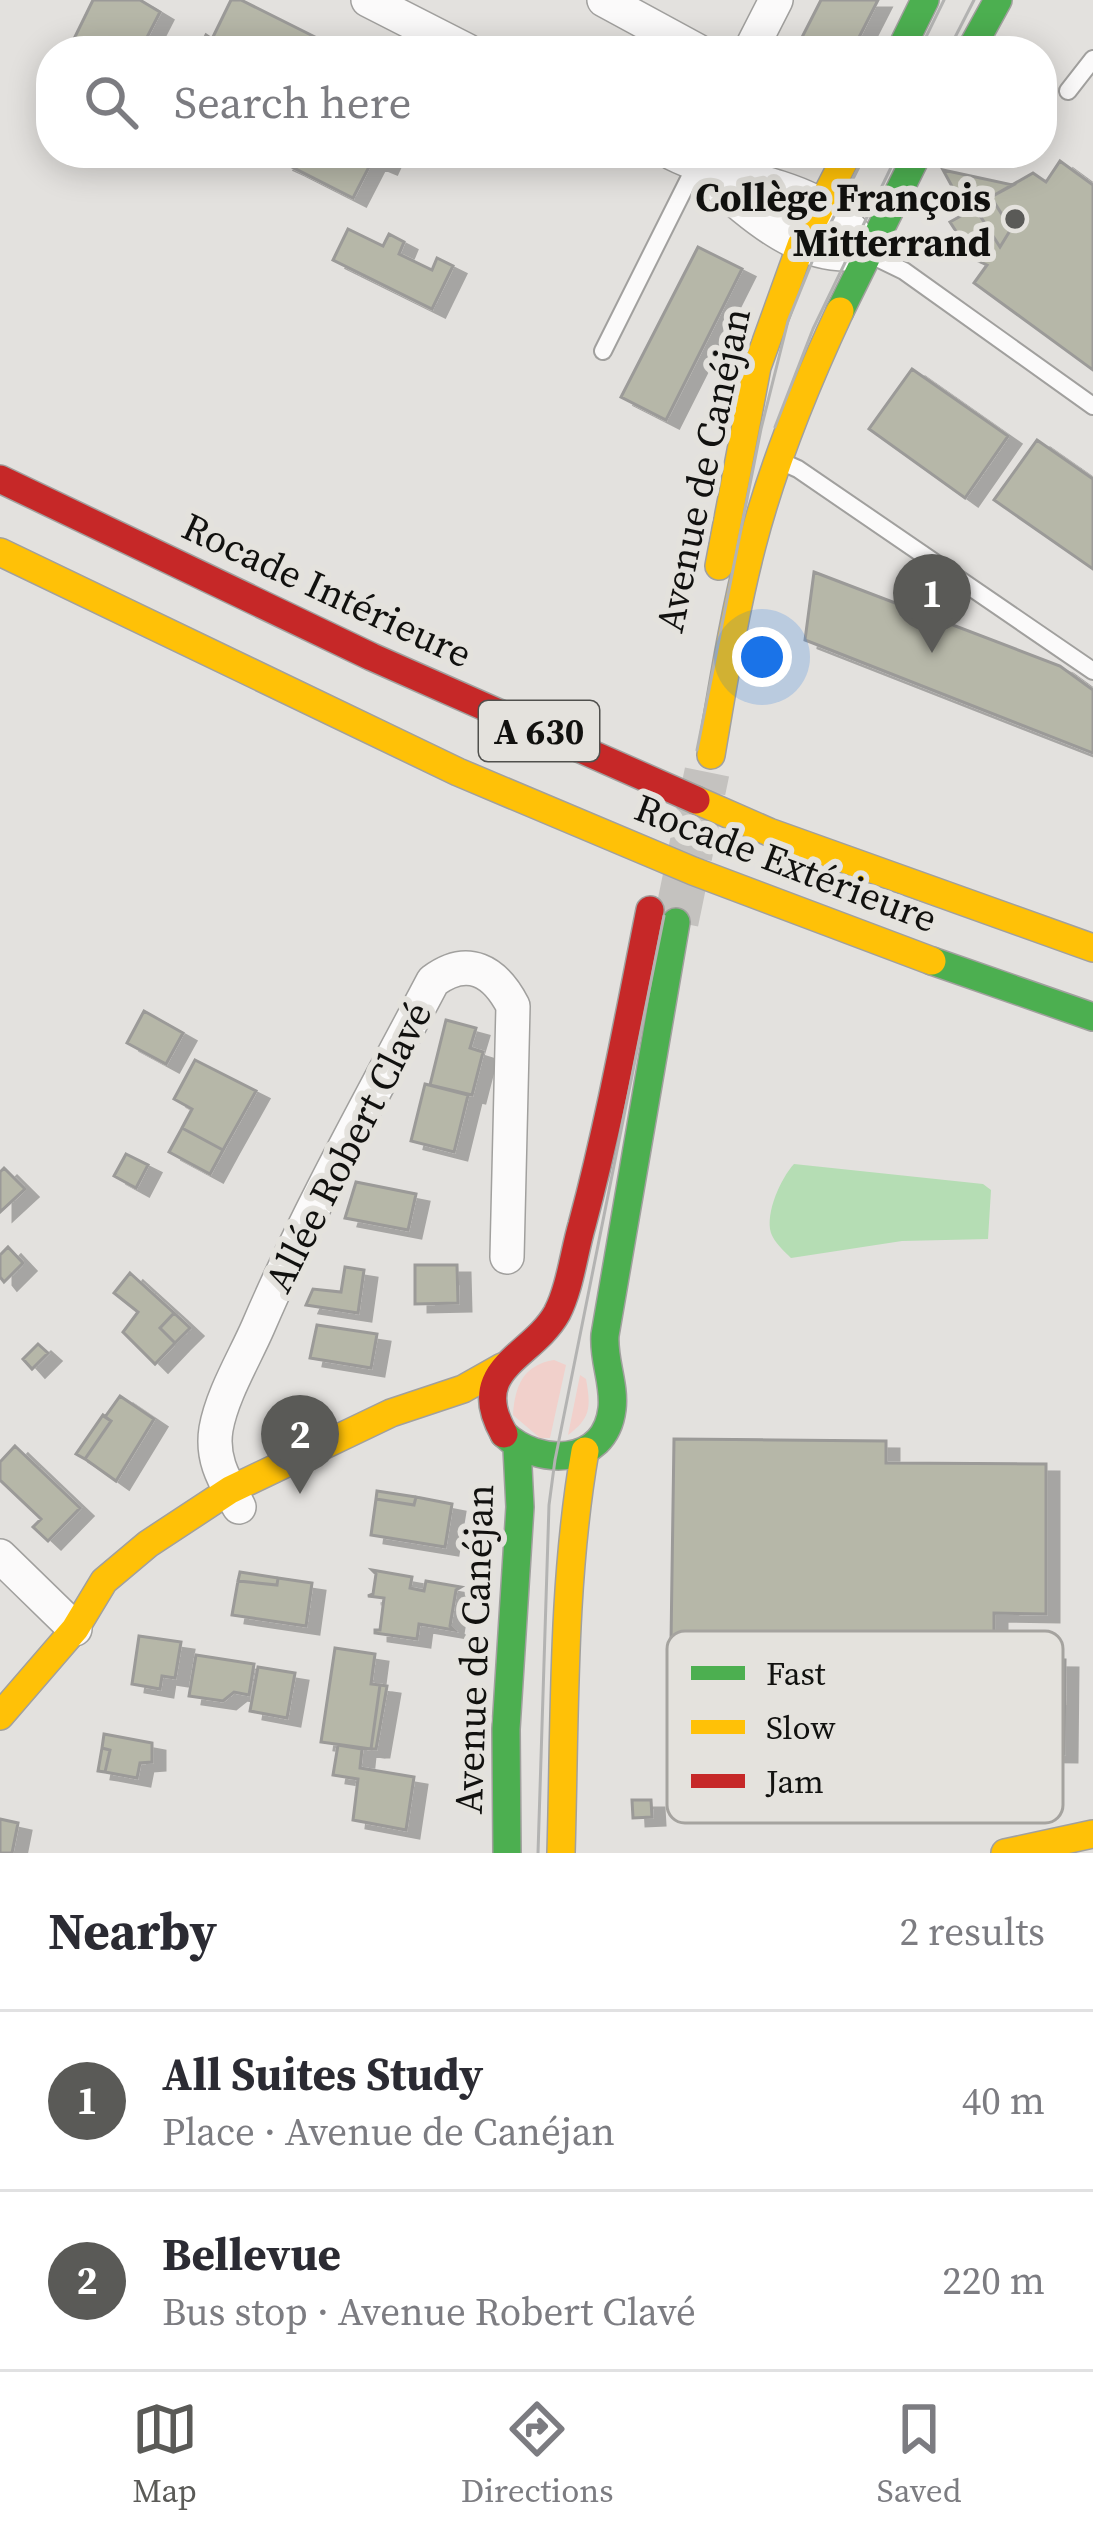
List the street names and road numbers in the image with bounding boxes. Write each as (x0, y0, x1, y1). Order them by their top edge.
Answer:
street label: Avenue de Canéjan (643, 303, 763, 637)
street label: Rocade Intérieure (174, 500, 480, 680)
road number: A 630 (479, 701, 599, 761)
street label: Rocade Extérieure (627, 781, 945, 945)
street label: Allée Robert Clavé (252, 993, 444, 1301)
street label: Avenue de Canéjan (442, 1483, 506, 1815)

